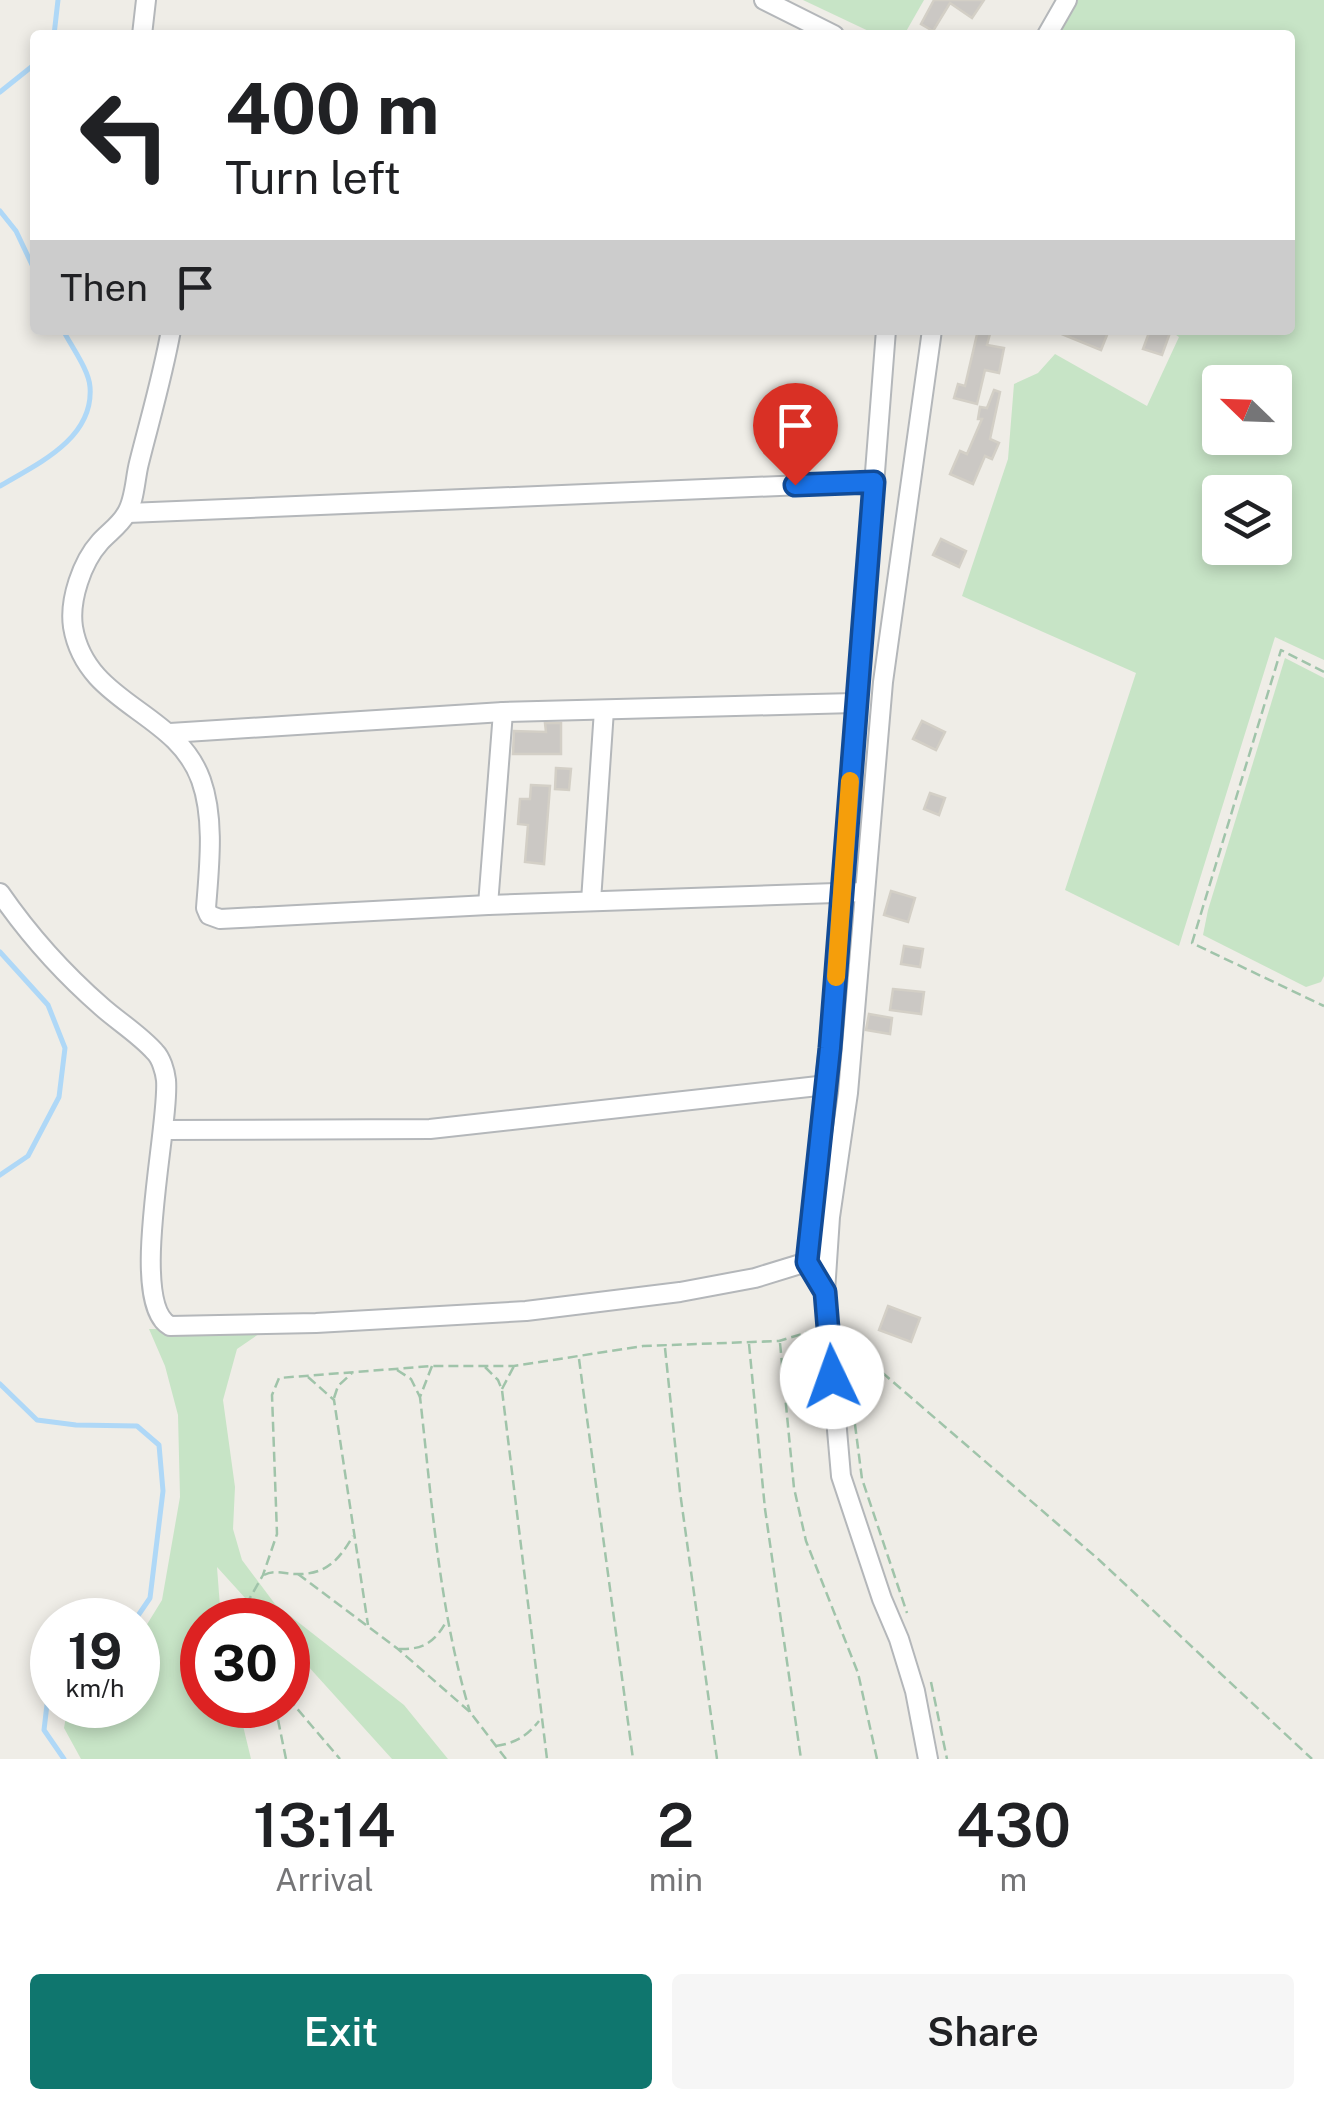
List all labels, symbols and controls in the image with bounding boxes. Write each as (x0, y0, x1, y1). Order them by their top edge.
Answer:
text: 400 m (225, 67, 439, 150)
icon: left (60, 70, 190, 200)
text: Turn left (225, 151, 401, 204)
icon: arrive (168, 260, 223, 315)
text: Then (60, 265, 148, 310)
north arrow (1202, 365, 1292, 455)
map controls (1202, 365, 1292, 565)
pin (753, 383, 838, 486)
icon: arrive (768, 398, 823, 453)
button: layers (1202, 475, 1292, 565)
position arrow (780, 1325, 884, 1429)
speed limit sign: 30 (180, 1598, 310, 1728)
text: 19 (68, 1621, 122, 1680)
text: km/h (66, 1673, 124, 1703)
text: 13:14 (253, 1790, 396, 1861)
text: 2 (657, 1790, 694, 1861)
text: 430 (956, 1790, 1071, 1861)
text: Arrival (275, 1861, 374, 1898)
text: min (649, 1861, 703, 1898)
text: m (1000, 1861, 1027, 1898)
button: Exit (30, 1974, 652, 2089)
button: Share (672, 1974, 1294, 2089)

